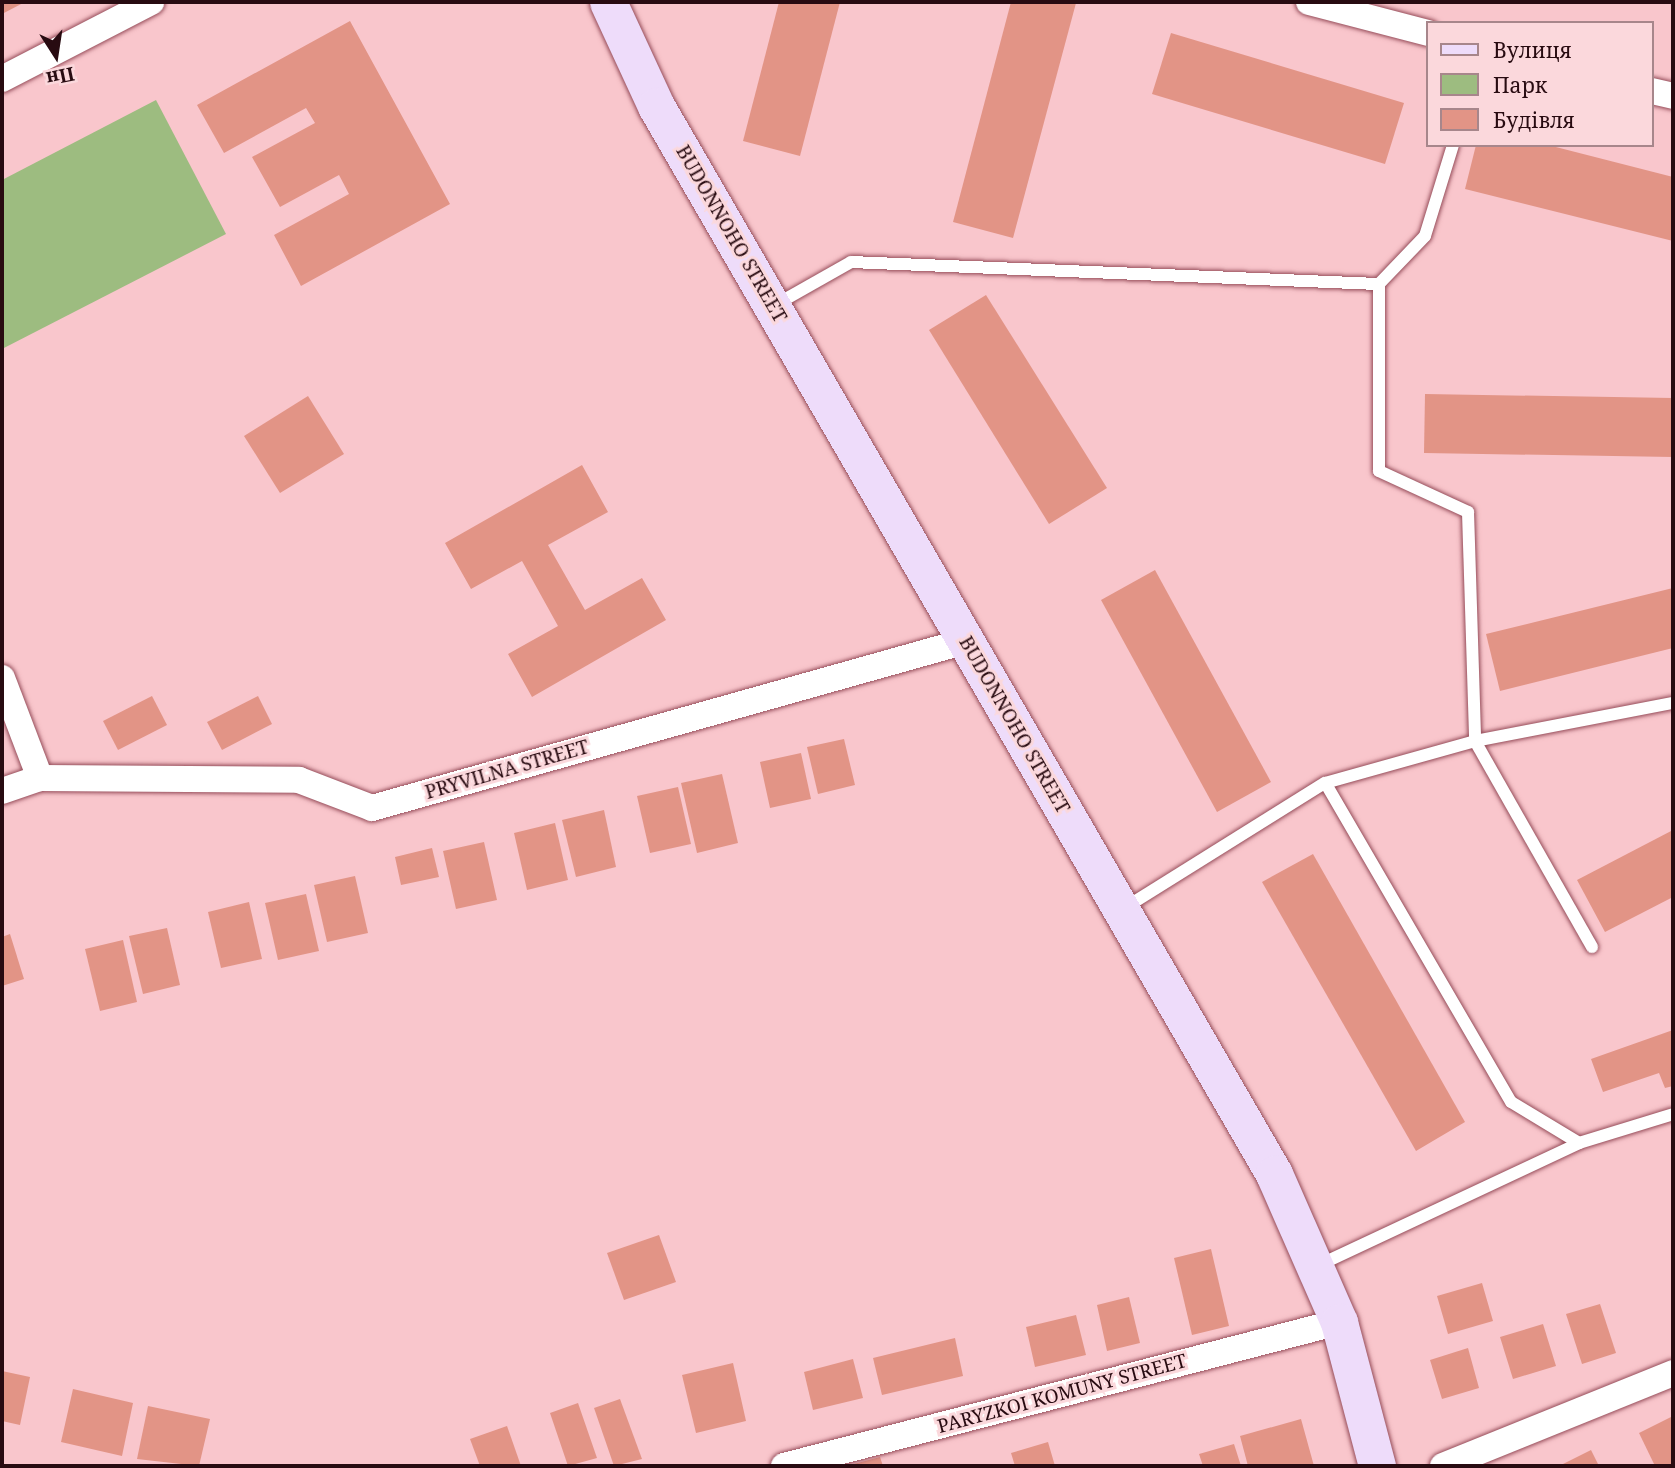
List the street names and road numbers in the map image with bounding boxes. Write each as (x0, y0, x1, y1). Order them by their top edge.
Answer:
street label: BUDONNOHO STREET (671, 141, 791, 327)
street label: BUDONNOHO STREET (954, 632, 1074, 818)
street label: PRYVILNA STREET (423, 736, 591, 804)
street label: PARYZKOI KOMUNY STREET (935, 1350, 1189, 1438)

